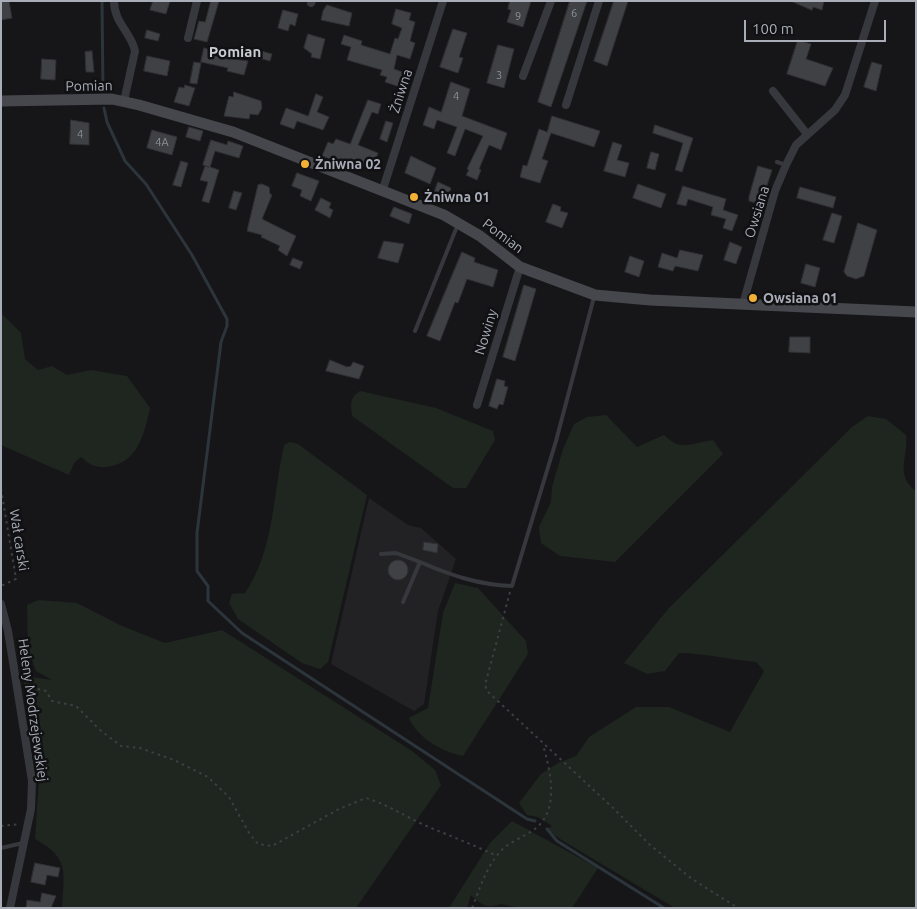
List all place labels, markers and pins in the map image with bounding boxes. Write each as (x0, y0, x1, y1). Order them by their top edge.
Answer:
place label: Żniwna 02 (315, 156, 381, 172)
marker: Żniwna 02 (299, 158, 311, 170)
place label: Żniwna 01 (424, 189, 490, 205)
marker: Żniwna 01 (408, 191, 420, 203)
place label: Owsiana 01 (763, 290, 838, 306)
marker: Owsiana 01 (747, 292, 759, 304)

